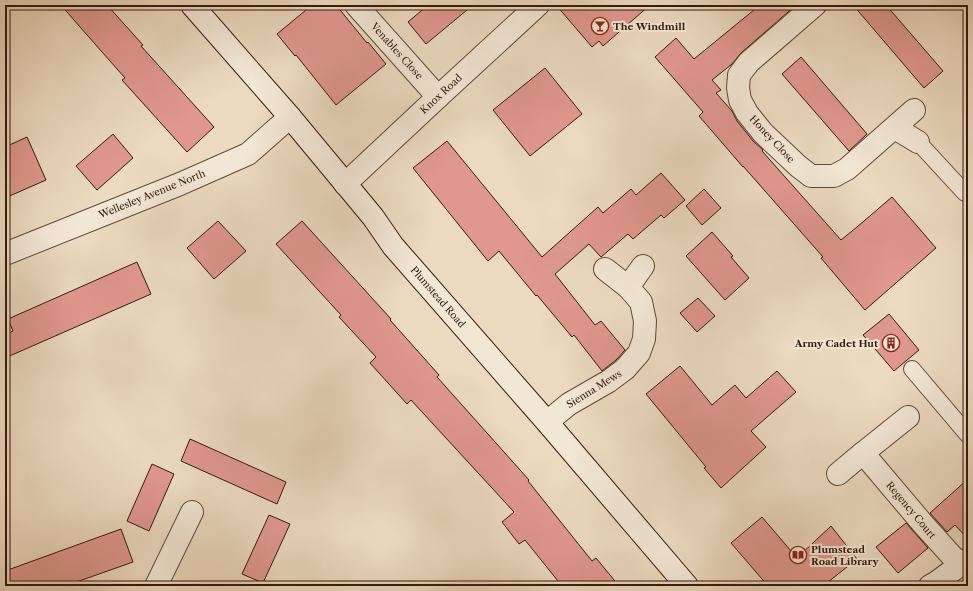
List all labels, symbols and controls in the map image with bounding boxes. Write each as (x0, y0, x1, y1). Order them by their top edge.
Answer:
bar icon: The Windmill (590, 16, 610, 36)
street label: Venables Close (367, 19, 426, 82)
place label: The Windmill (613, 20, 686, 33)
street label: Knox Road (417, 71, 465, 117)
street label: Honey Close (747, 112, 798, 166)
street label: Wellesley Avenue North (96, 166, 208, 222)
street label: Plumstead Road (408, 264, 468, 330)
building icon: Army Cadet Hut (881, 333, 901, 353)
place label: Army Cadet Hut (794, 337, 878, 350)
street label: Sienna Mews (564, 367, 624, 411)
street label: Regency Court (883, 479, 939, 542)
place label: Plumstead Road Library (811, 543, 879, 568)
library icon: Plumstead Road Library (788, 545, 808, 565)

